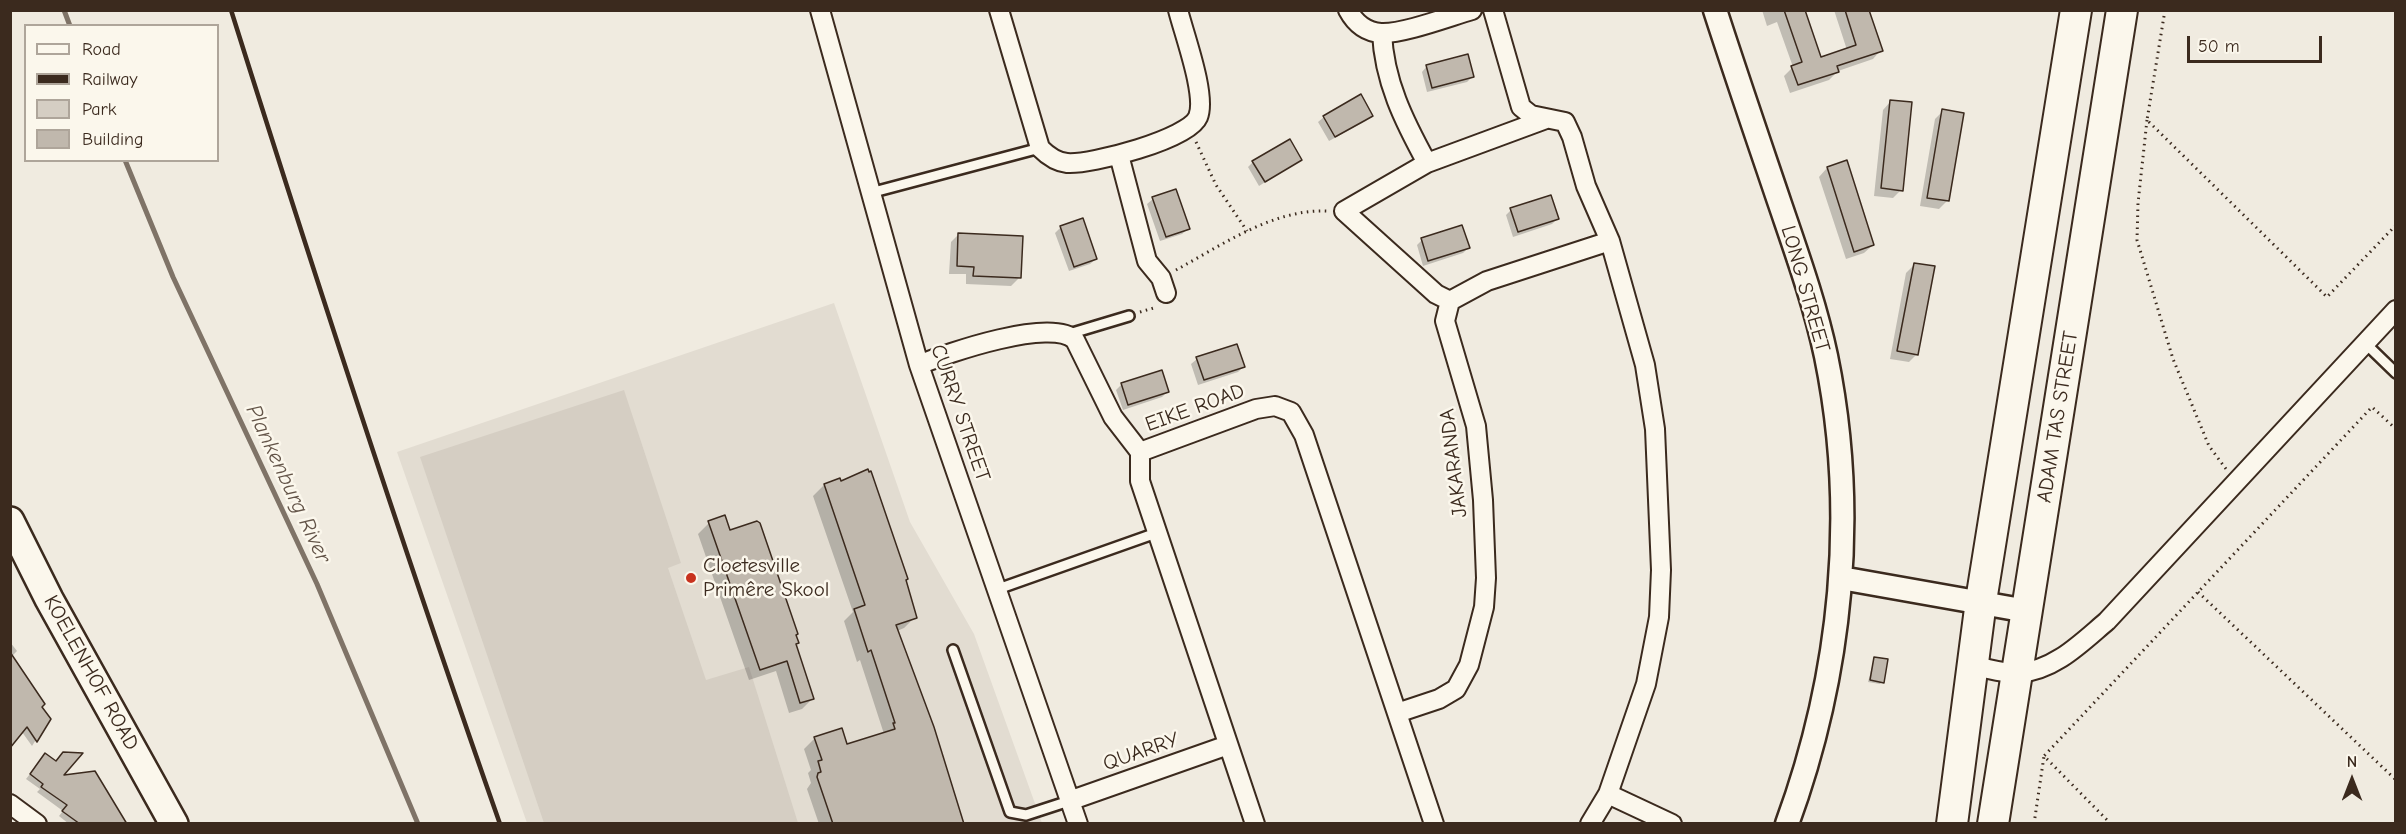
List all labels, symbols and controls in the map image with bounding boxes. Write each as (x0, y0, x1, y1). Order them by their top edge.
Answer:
legend (24, 24, 219, 162)
scale bar (2190, 24, 2325, 62)
text: 50 m (2198, 36, 2240, 57)
text: Road (82, 39, 121, 60)
text: Railway (82, 69, 138, 90)
text: Park (82, 99, 116, 120)
text: Building (82, 129, 144, 150)
street label: LONG STREET (1775, 223, 1835, 355)
street label: ADAM TAS STREET (2032, 329, 2084, 505)
street label: CURRY STREET (925, 341, 995, 485)
street label: EIKE ROAD (1142, 378, 1248, 438)
water label: Plankenburg River (240, 401, 336, 567)
street label: JAKARANDA (1435, 407, 1473, 519)
place label: Cloetesville Primêre Skool (703, 553, 829, 603)
marker: Cloetesville Primêre Skool (684, 571, 698, 585)
street label: KOELENHOF ROAD (38, 591, 144, 755)
street label: QUARRY (1100, 727, 1182, 777)
north arrow (2322, 750, 2382, 810)
text: N (2347, 753, 2357, 771)

